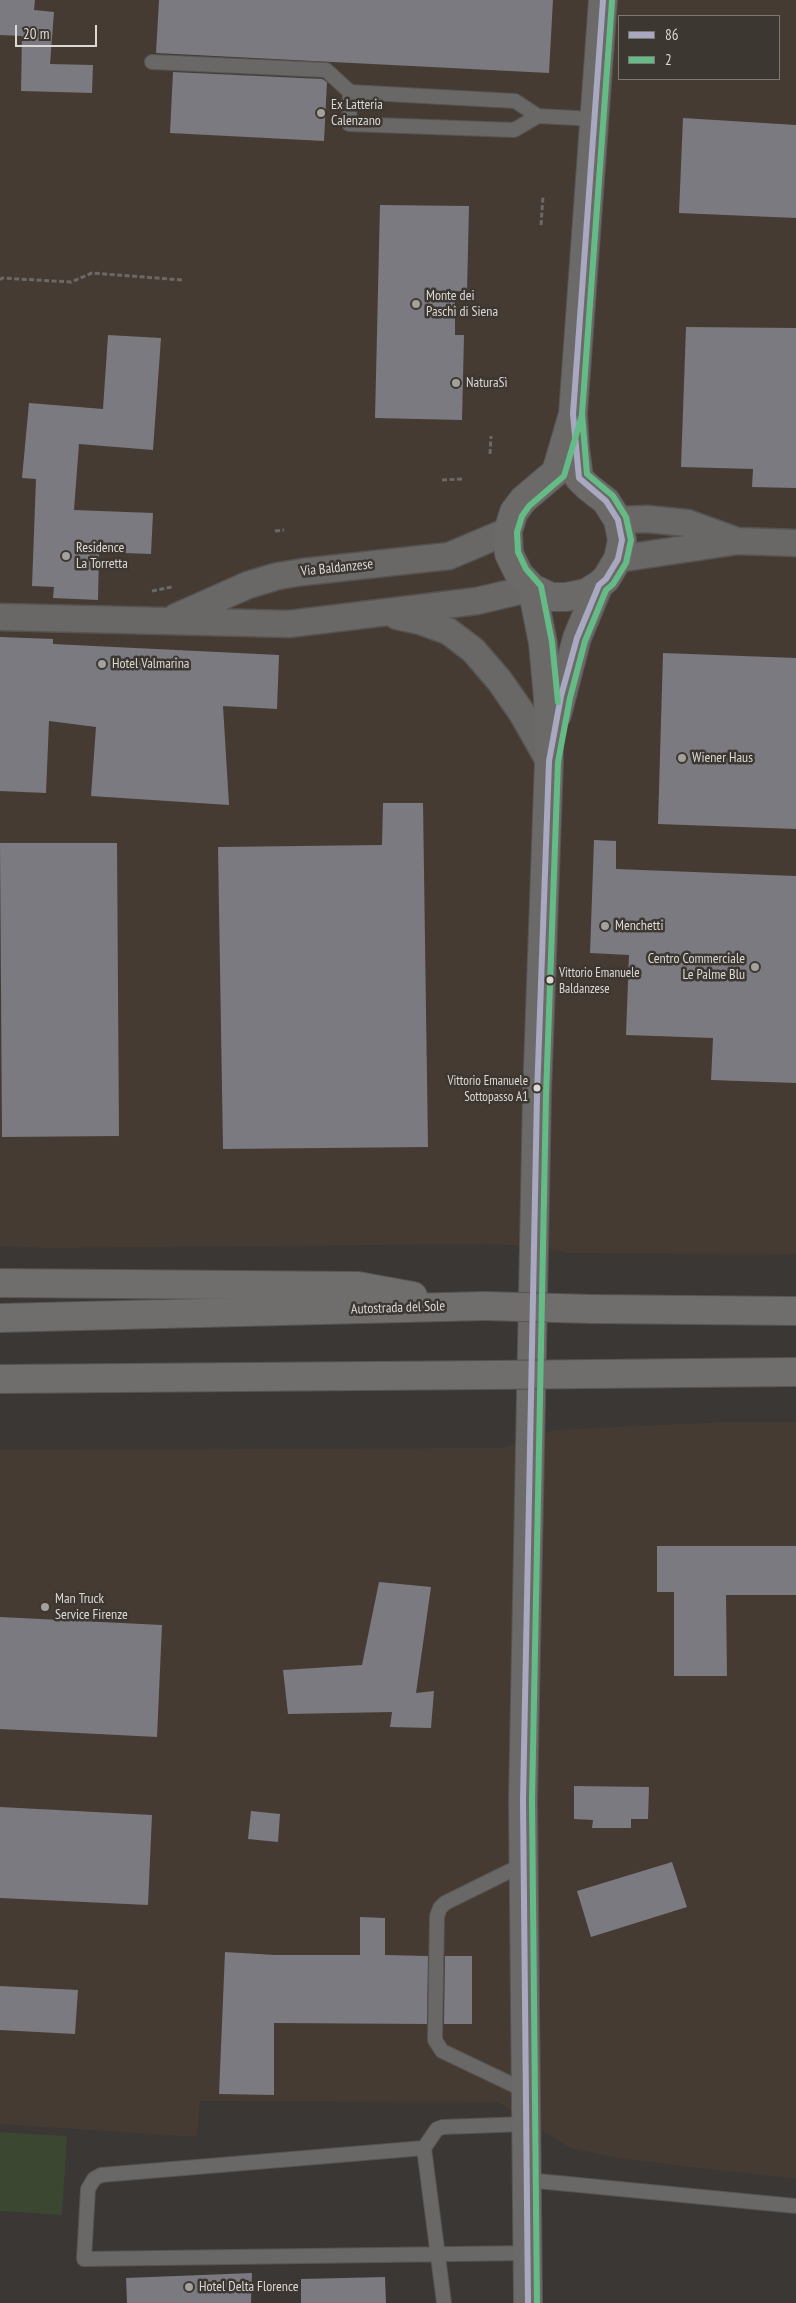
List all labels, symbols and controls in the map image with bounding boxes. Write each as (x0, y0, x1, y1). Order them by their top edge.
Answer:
scale bar (18, 15, 100, 47)
legend (618, 15, 781, 80)
text: 20 m (23, 24, 49, 43)
text: 86 (665, 25, 679, 44)
text: 2 (665, 50, 672, 69)
place label: Ex Latteria Calenzano (331, 97, 383, 130)
marker: Ex Latteria Calenzano (315, 107, 327, 119)
place label: Monte dei Paschi di Siena (426, 288, 498, 321)
marker: Monte dei Paschi di Siena (410, 298, 422, 310)
place label: NaturaSì (466, 375, 508, 391)
marker: NaturaSì (450, 377, 462, 389)
place label: Residence La Torretta (76, 540, 128, 572)
marker: Residence La Torretta (60, 550, 72, 562)
street label: Via Baldanzese (300, 556, 374, 580)
place label: Hotel Valmarina (112, 656, 189, 672)
marker: Hotel Valmarina (96, 658, 108, 670)
place label: Wiener Haus (692, 750, 753, 766)
marker: Wiener Haus (676, 752, 688, 764)
place label: Menchetti (615, 918, 664, 934)
marker: Menchetti (599, 920, 611, 932)
place label: Centro Commerciale Le Palme Blu (648, 951, 745, 984)
marker: Centro Commerciale Le Palme Blu (749, 961, 761, 973)
place label: Vittorio Emanuele Baldanzese (559, 965, 640, 996)
marker: Vittorio Emanuele Baldanzese (545, 975, 555, 985)
place label: Vittorio Emanuele Sottopasso A1 (447, 1073, 528, 1104)
marker: Vittorio Emanuele Sottopasso A1 (532, 1083, 542, 1093)
street label: Autostrada del Sole (351, 1298, 445, 1318)
place label: Man Truck Service Firenze (55, 1591, 128, 1624)
marker: Man Truck Service Firenze (39, 1601, 51, 1613)
place label: Hotel Delta Florence (199, 2279, 298, 2295)
marker: Hotel Delta Florence (183, 2281, 195, 2293)

